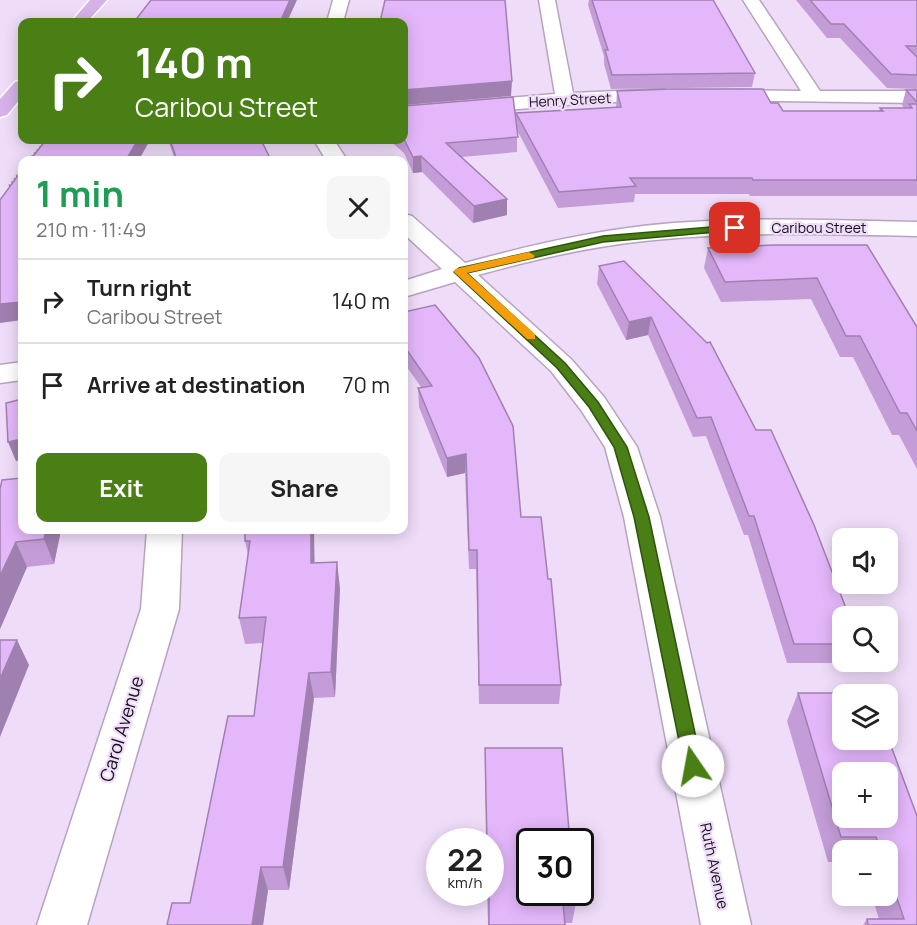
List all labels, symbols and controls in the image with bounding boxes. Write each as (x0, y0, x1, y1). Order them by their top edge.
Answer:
text: 140 m (135, 33, 253, 91)
icon: right (36, 42, 114, 120)
text: Caribou Street (135, 88, 318, 125)
street label: Henry Street (528, 88, 612, 111)
text: 1 min (36, 169, 124, 218)
button: close (327, 176, 390, 239)
pin (709, 202, 760, 253)
icon: arrive (718, 211, 751, 244)
text: 210 m · 11:49 (36, 216, 146, 243)
street label: Caribou Street (772, 218, 867, 237)
text: Turn right (87, 273, 192, 303)
icon: right (36, 285, 69, 318)
text: 140 m (332, 286, 390, 316)
text: Caribou Street (87, 303, 223, 330)
icon: arrive (36, 369, 69, 402)
text: Arrive at destination (87, 370, 305, 400)
text: 70 m (342, 370, 390, 400)
button: Exit (36, 453, 207, 522)
button: Share (219, 453, 390, 522)
map controls (832, 528, 898, 906)
button: sound (832, 528, 898, 594)
button: search (832, 606, 898, 672)
street label: Carol Avenue (94, 673, 148, 784)
button: layers (832, 684, 898, 750)
position arrow (661, 734, 725, 798)
button: + (832, 762, 898, 828)
street label: Ruth Avenue (695, 821, 734, 911)
speed limit sign: 30 (516, 828, 594, 906)
text: 22 (447, 839, 483, 880)
button: − (832, 840, 898, 906)
text: km/h (448, 872, 482, 893)

